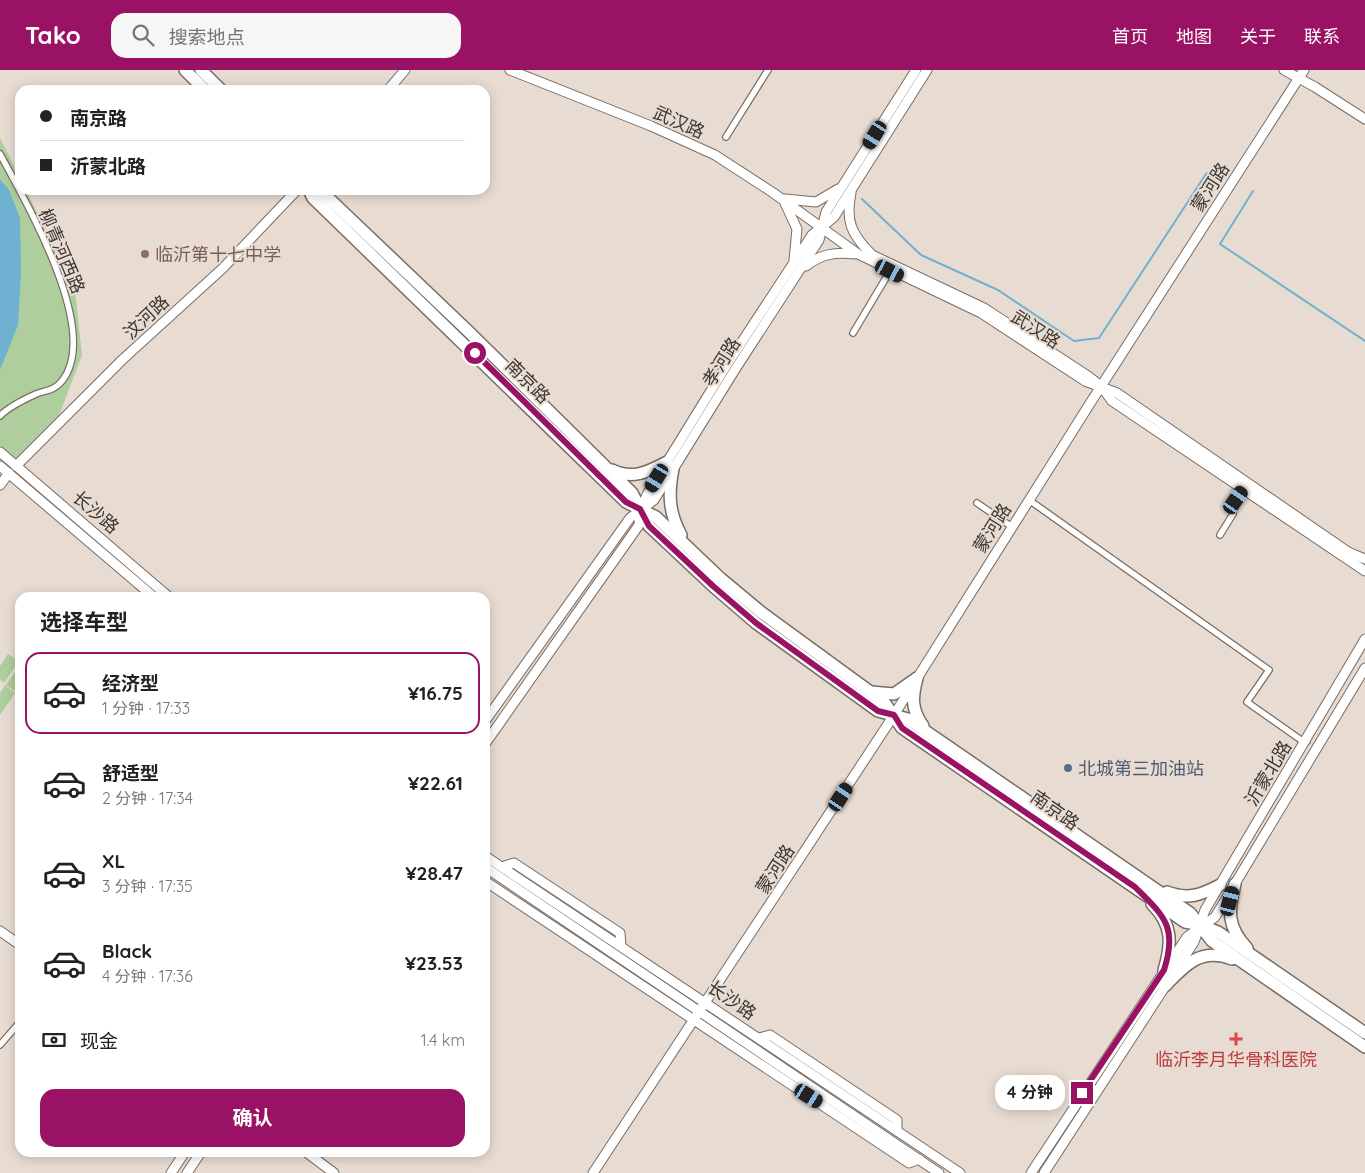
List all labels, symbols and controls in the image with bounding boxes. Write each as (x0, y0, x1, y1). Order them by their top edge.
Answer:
search box (111, 13, 461, 58)
text: Tako (25, 20, 81, 50)
icon: search (129, 21, 157, 49)
text: 搜索地点 (169, 25, 245, 49)
text: 首页 (1112, 25, 1148, 48)
text: 地图 (1176, 25, 1212, 48)
text: 关于 (1240, 25, 1276, 48)
text: 联系 (1304, 25, 1340, 48)
street label: 武汉路 (650, 101, 708, 143)
text: 南京路 (70, 106, 127, 130)
car (860, 118, 889, 152)
text: 沂蒙北路 (70, 154, 146, 178)
street label: 蒙河路 (1186, 158, 1234, 216)
street label: 柳青河西路 (34, 205, 90, 297)
place label: 临沂第十七中学 (155, 243, 281, 266)
marker: 临沂第十七中学 (139, 248, 151, 260)
car (873, 258, 906, 284)
street label: 汶河路 (118, 290, 174, 344)
street label: 武汉路 (1007, 305, 1065, 353)
street label: 孝河路 (697, 333, 745, 391)
route start (464, 342, 486, 364)
street label: 南京路 (501, 354, 555, 408)
car (642, 461, 671, 495)
car (1221, 483, 1250, 517)
street label: 长沙路 (68, 486, 124, 538)
street label: 蒙河路 (968, 499, 1016, 557)
text: 选择车型 (40, 608, 128, 636)
icon: car (42, 671, 87, 716)
text: 经济型 (102, 671, 159, 695)
text: ¥16.75 (408, 681, 463, 705)
text: 1 分钟 · 17:33 (102, 698, 190, 718)
street label: 沂蒙北路 (1240, 736, 1296, 810)
place label: 北城第三加油站 (1078, 757, 1204, 780)
icon: car (42, 761, 87, 806)
text: 舒适型 (102, 761, 159, 785)
marker: 北城第三加油站 (1062, 762, 1074, 774)
text: ¥22.61 (408, 771, 463, 795)
car (826, 780, 855, 814)
street label: 南京路 (1026, 785, 1084, 835)
text: 2 分钟 · 17:34 (102, 788, 193, 808)
street label: 蒙河路 (751, 840, 799, 898)
text: XL (102, 849, 125, 873)
icon: car (42, 851, 87, 896)
text: ¥28.47 (405, 861, 463, 885)
text: 3 分钟 · 17:35 (102, 876, 193, 896)
car (1219, 885, 1240, 917)
text: Black (102, 939, 152, 963)
icon: car (42, 941, 87, 986)
text: ¥23.53 (405, 951, 463, 975)
text: 4 分钟 · 17:36 (102, 966, 193, 986)
street label: 长沙路 (703, 975, 761, 1025)
icon: cash (40, 1026, 68, 1054)
text: 现金 (80, 1029, 118, 1053)
text: 1.4 km (421, 1030, 465, 1050)
marker: 临沂李月华骨科医院 (1229, 1032, 1243, 1046)
place label: 临沂李月华骨科医院 (1155, 1048, 1317, 1071)
callout: 4 分钟 (994, 1076, 1064, 1110)
car (792, 1082, 825, 1110)
text: 4 分钟 (1007, 1082, 1053, 1102)
route end (1071, 1082, 1093, 1104)
button: 确认 (40, 1089, 465, 1147)

